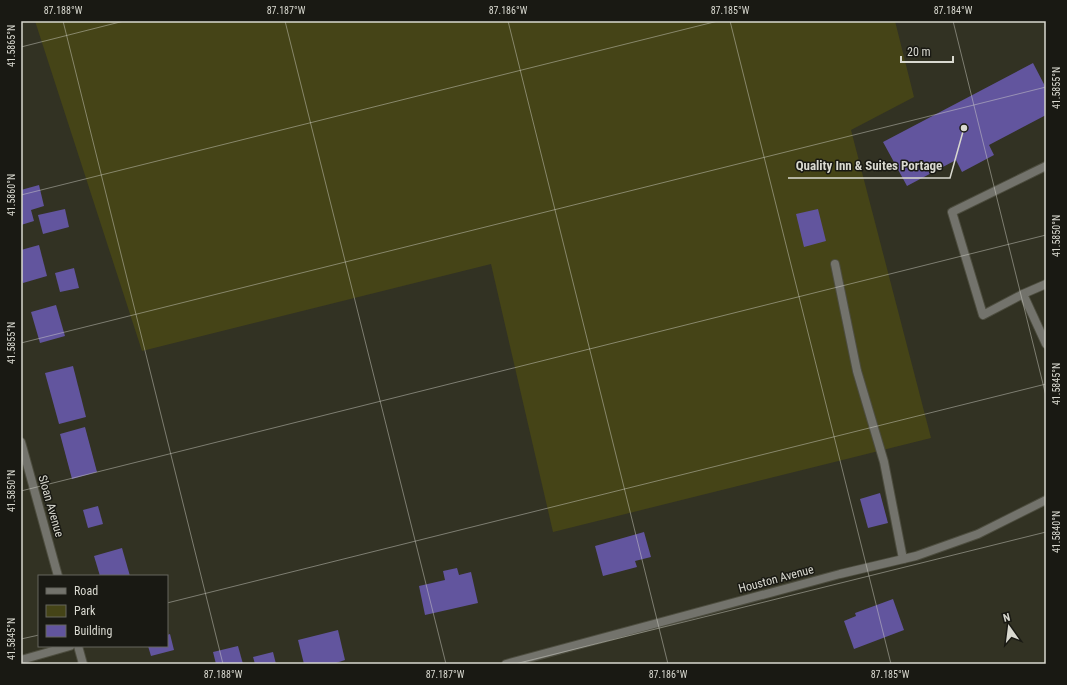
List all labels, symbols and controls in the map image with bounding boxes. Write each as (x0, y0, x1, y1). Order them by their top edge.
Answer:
text: 87.188°W (44, 5, 83, 16)
text: 87.187°W (267, 5, 306, 16)
text: 87.186°W (489, 5, 528, 16)
text: 87.185°W (711, 5, 750, 16)
text: 87.184°W (934, 5, 973, 16)
text: 41.5865°N (6, 25, 17, 67)
scale bar (901, 38, 953, 64)
text: 20 m (907, 45, 931, 59)
text: 41.5855°N (1051, 67, 1062, 109)
callout: Quality Inn & Suites Portage (788, 153, 950, 178)
text: Quality Inn & Suites Portage (796, 158, 942, 173)
text: 41.5860°N (6, 174, 17, 216)
text: 41.5850°N (1051, 215, 1062, 257)
text: 41.5855°N (6, 322, 17, 364)
text: 41.5845°N (1051, 363, 1062, 405)
text: 41.5850°N (6, 470, 17, 512)
street label: Sloan Avenue (35, 473, 67, 539)
text: 41.5840°N (1051, 511, 1062, 553)
street label: Houston Avenue (737, 562, 816, 596)
legend (38, 575, 168, 647)
text: Road (74, 584, 98, 598)
text: Park (74, 604, 96, 618)
north arrow (989, 607, 1029, 647)
text: N (1002, 611, 1012, 625)
text: 41.5845°N (6, 618, 17, 660)
text: Building (74, 624, 112, 638)
text: 87.188°W (204, 669, 243, 680)
text: 87.187°W (426, 669, 465, 680)
text: 87.186°W (649, 669, 688, 680)
text: 87.185°W (871, 669, 910, 680)

